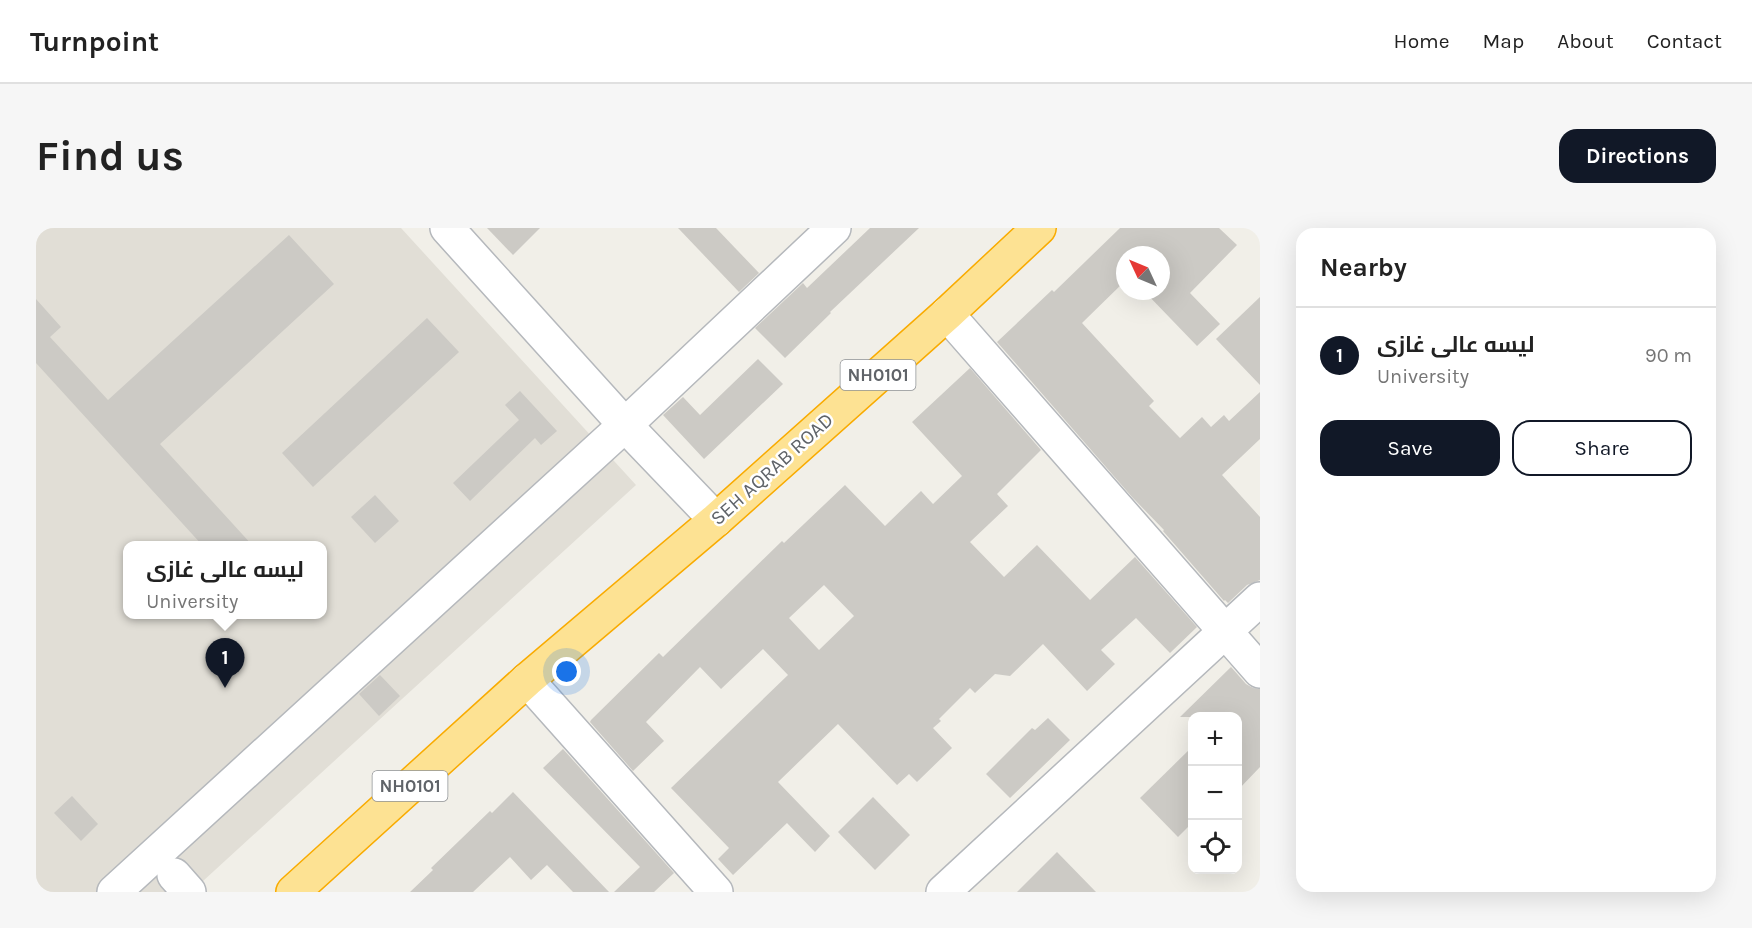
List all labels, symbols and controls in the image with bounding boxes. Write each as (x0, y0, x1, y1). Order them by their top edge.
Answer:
text: Turnpoint (30, 25, 159, 58)
text: Home (1394, 29, 1450, 53)
text: Map (1483, 29, 1524, 53)
text: About (1557, 29, 1614, 53)
text: Contact (1647, 29, 1722, 53)
button: Directions (1559, 129, 1716, 183)
text: Find us (36, 131, 184, 181)
north arrow (1116, 246, 1170, 300)
text: Nearby (1320, 252, 1407, 283)
text: لیسه عالی غازی (1377, 332, 1534, 358)
text: 1 (1336, 344, 1343, 367)
text: 90 m (1645, 344, 1692, 367)
road number: NH0101 (840, 360, 916, 390)
text: University (1377, 365, 1469, 388)
street label: SEH AQRAB ROAD (706, 408, 838, 530)
button: Save (1320, 420, 1500, 476)
button: Share (1512, 420, 1692, 476)
popup (123, 541, 327, 619)
text: لیسه عالی غازی (146, 557, 304, 583)
text: University (146, 590, 238, 613)
pin: 1 (206, 638, 244, 688)
your location (552, 657, 581, 686)
map controls (1188, 712, 1242, 874)
button: + (1188, 712, 1242, 766)
button: − (1188, 766, 1242, 820)
road number: NH0101 (372, 771, 448, 801)
button: locate (1188, 820, 1242, 874)

